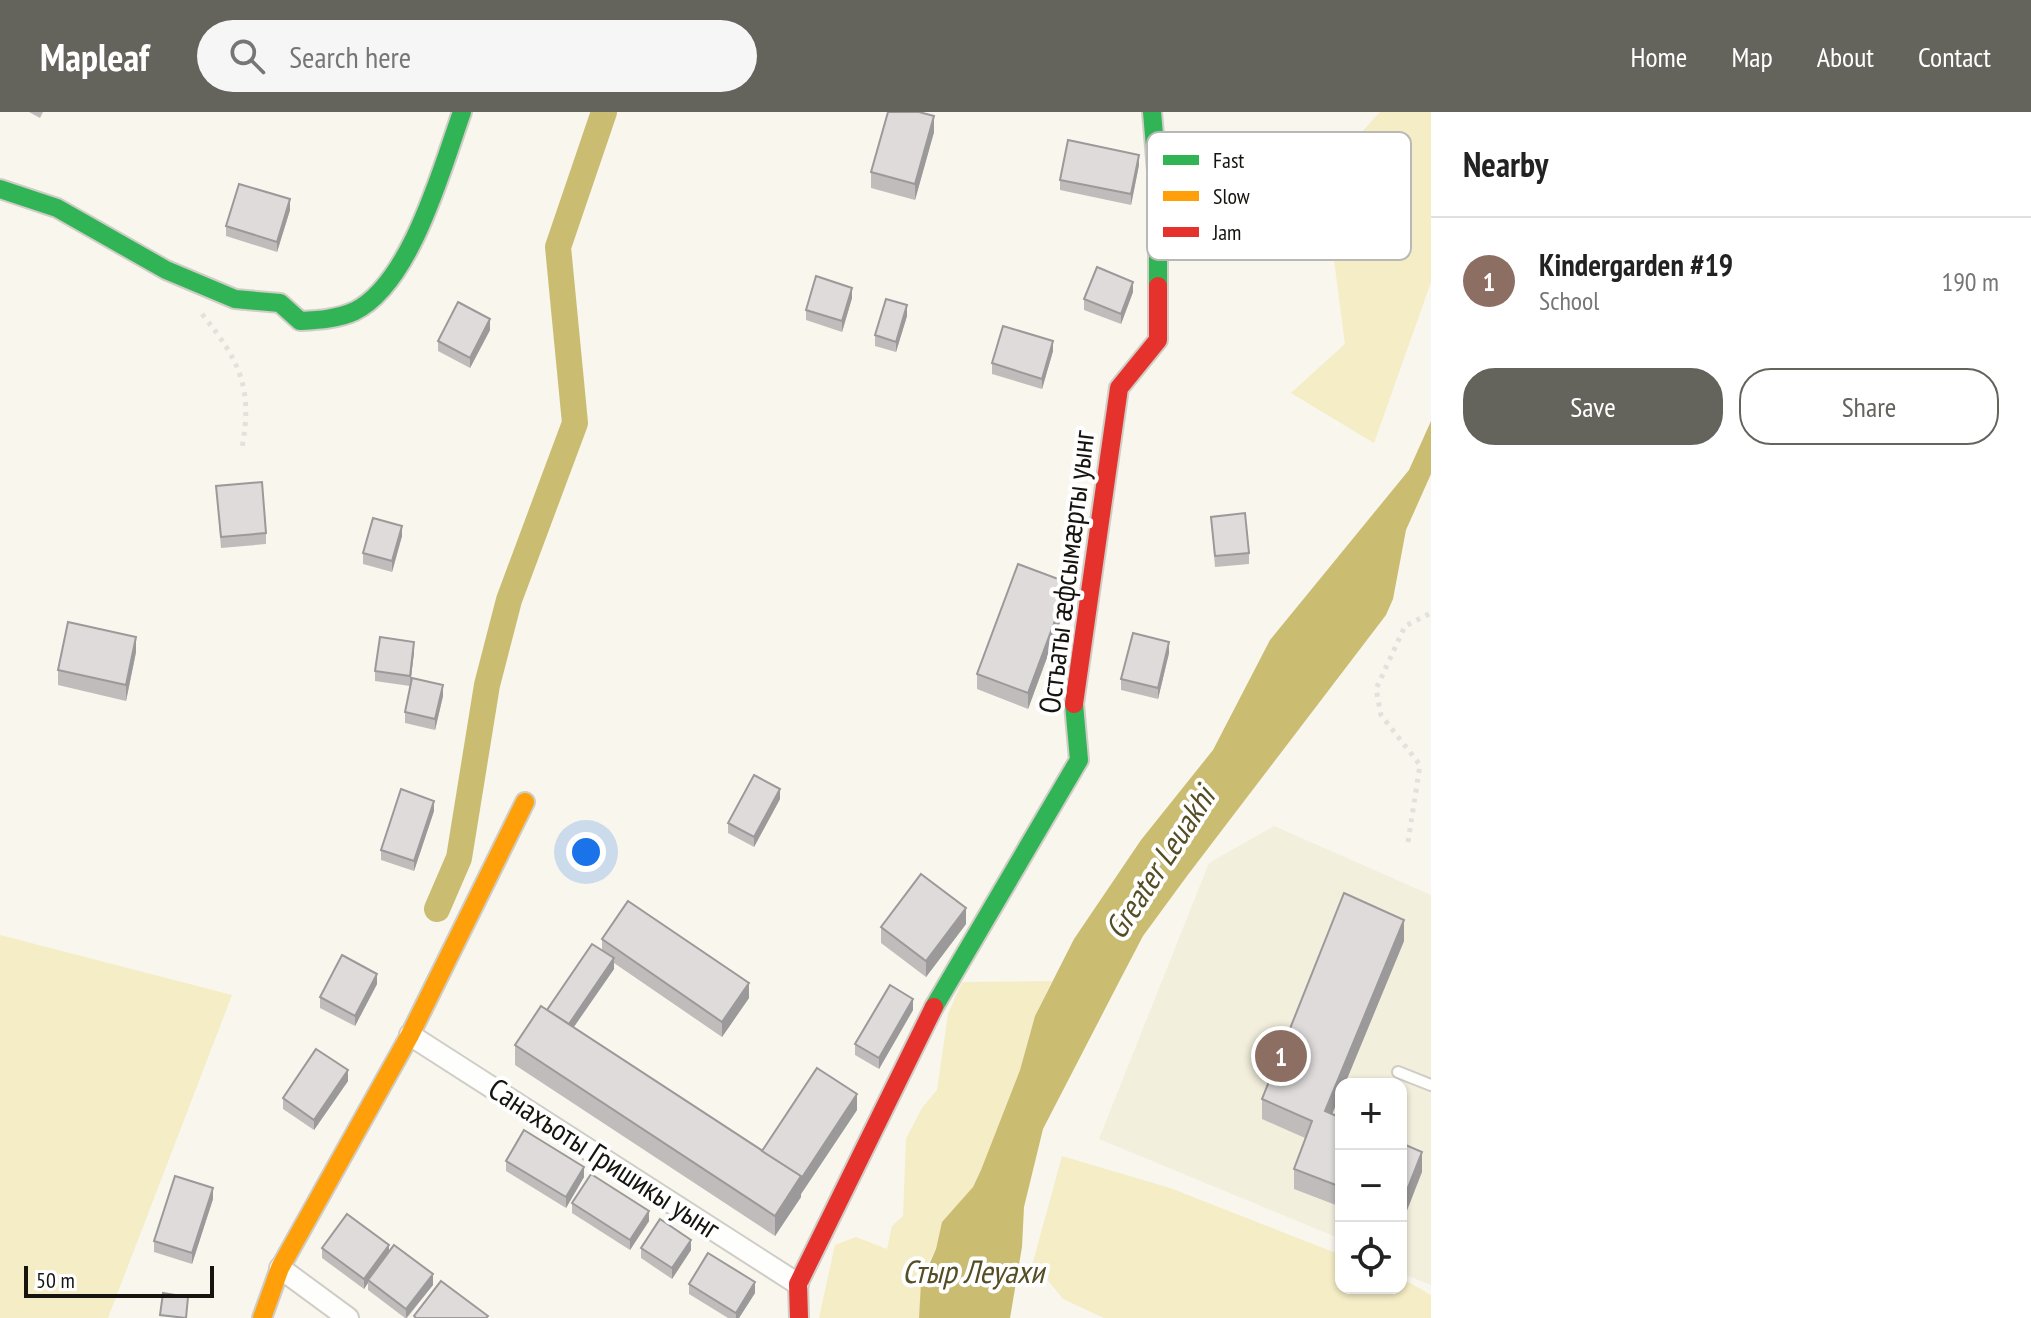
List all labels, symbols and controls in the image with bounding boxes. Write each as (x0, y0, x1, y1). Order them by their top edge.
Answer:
search box (197, 20, 757, 92)
text: Mapleaf (40, 32, 149, 81)
icon: search (225, 34, 269, 78)
text: Search here (289, 37, 411, 76)
text: Home (1631, 38, 1687, 75)
text: Map (1731, 38, 1773, 75)
text: About (1817, 38, 1874, 75)
text: Contact (1918, 38, 1991, 75)
legend (1147, 132, 1411, 260)
text: Nearby (1463, 142, 1548, 186)
text: Fast (1213, 146, 1244, 174)
text: Slow (1213, 182, 1250, 210)
text: Jam (1212, 218, 1241, 246)
text: Kindergarden #19 (1539, 245, 1733, 284)
text: 1 (1483, 265, 1495, 298)
text: 190 m (1941, 265, 1999, 298)
text: School (1539, 284, 1599, 317)
button: Save (1463, 368, 1723, 445)
button: Share (1739, 368, 1999, 445)
street label: Остъаты æфсымæрты уынг (1029, 428, 1102, 716)
water label: Greater Leuakhi (1094, 775, 1226, 946)
your location (566, 832, 606, 872)
pin: 1 (1255, 1026, 1307, 1086)
street label: Санахъоты Гришикы уынг (482, 1068, 728, 1247)
map controls (1335, 1078, 1407, 1294)
button: + (1335, 1078, 1407, 1150)
button: − (1335, 1150, 1407, 1222)
button: locate (1335, 1222, 1407, 1294)
water label: Стыр Леуахи (902, 1250, 1047, 1292)
scale bar (24, 1262, 214, 1298)
text: 50 m (36, 1266, 75, 1294)

